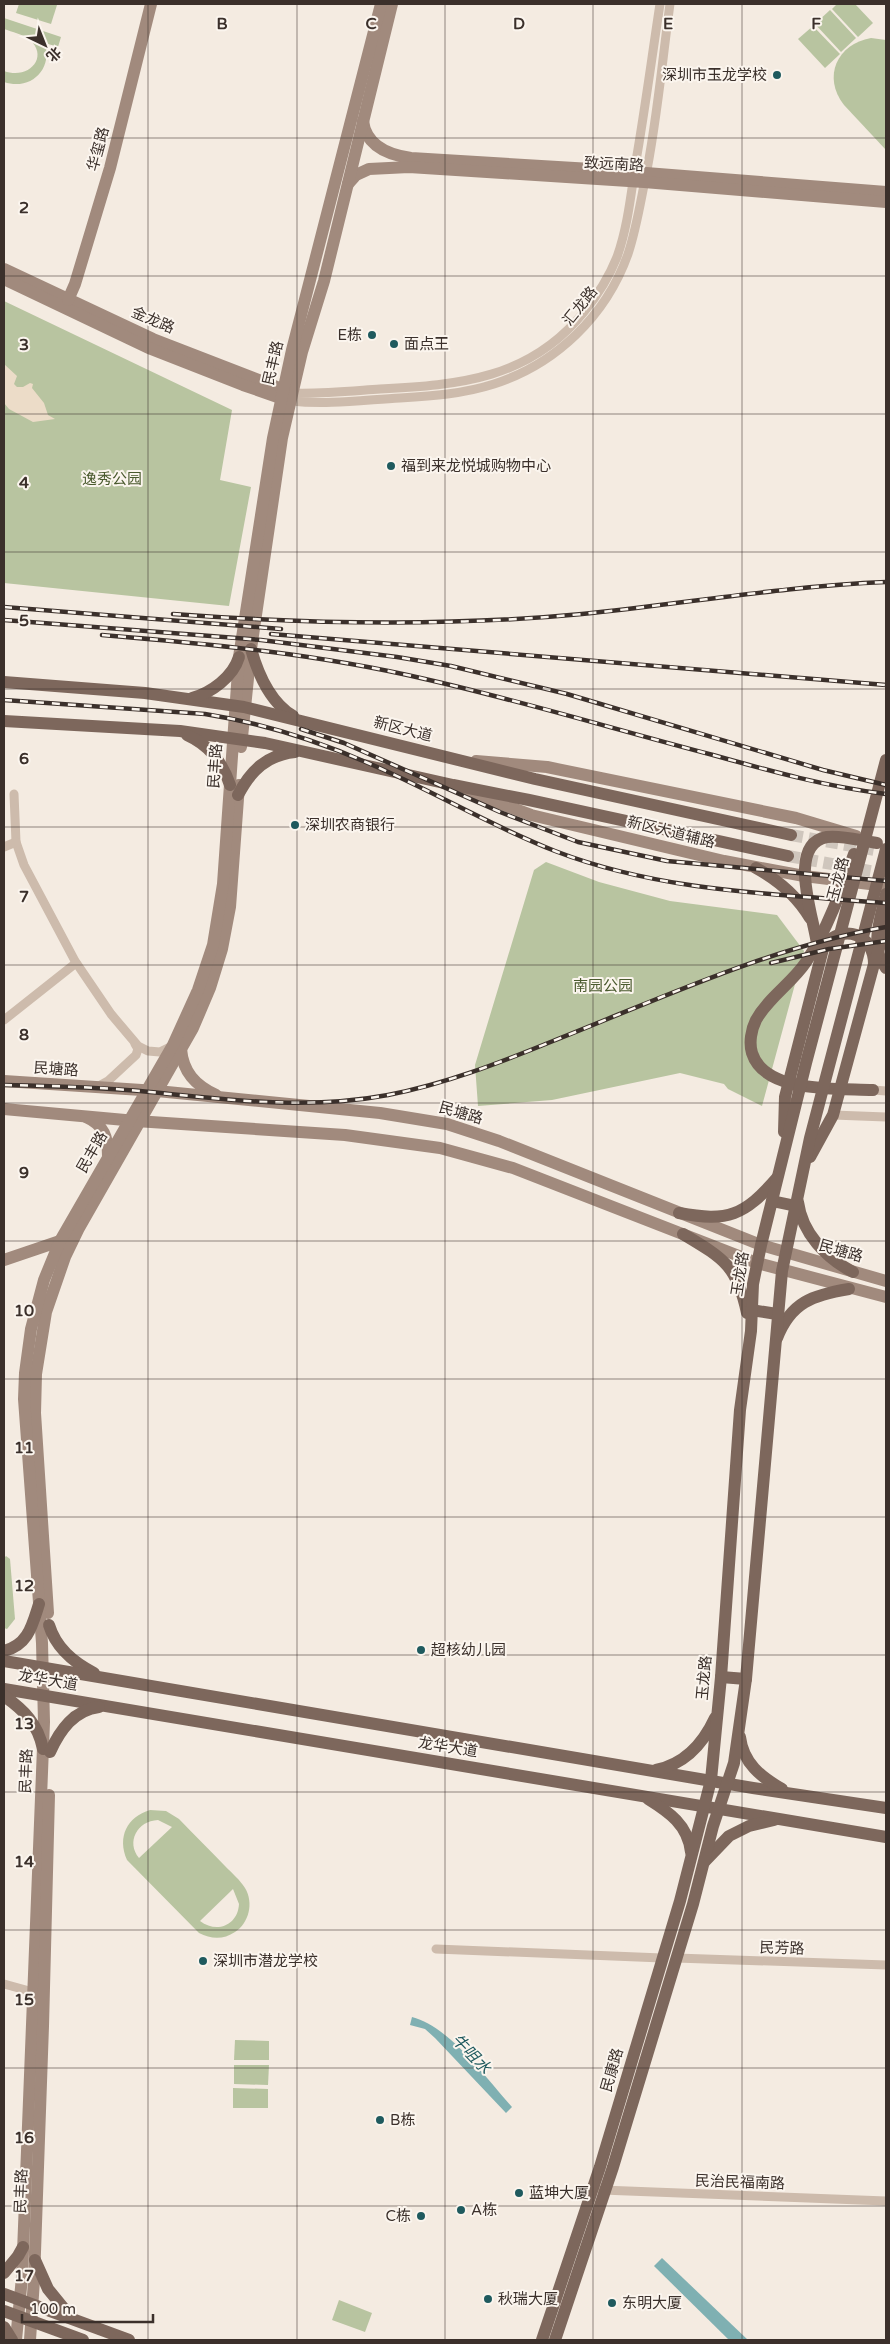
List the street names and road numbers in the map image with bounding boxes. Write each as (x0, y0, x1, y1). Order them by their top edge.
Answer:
street label: 华玺路 (83, 125, 113, 173)
street label: 致远南路 (584, 153, 644, 175)
street label: 汇龙路 (559, 283, 601, 329)
street label: 金龙路 (129, 303, 177, 337)
street label: 民丰路 (259, 339, 287, 387)
street label: 新区大道 (372, 713, 434, 745)
street label: 民丰路 (204, 743, 226, 789)
street label: 新区大道辅路 (625, 812, 717, 852)
street label: 玉龙路 (823, 855, 853, 903)
street label: 民塘路 (33, 1058, 79, 1080)
street label: 民塘路 (437, 1098, 485, 1128)
street label: 民丰路 (73, 1128, 111, 1176)
street label: 民塘路 (817, 1236, 865, 1266)
street label: 玉龙路 (728, 1250, 752, 1298)
street label: 玉龙路 (693, 1655, 715, 1701)
street label: 龙华大道 (17, 1666, 79, 1694)
street label: 龙华大道 (417, 1733, 479, 1761)
street label: 民丰路 (16, 1748, 36, 1794)
street label: 民芳路 (759, 1938, 805, 1958)
street label: 民康路 (597, 2046, 627, 2094)
street label: 民丰路 (11, 2168, 31, 2214)
street label: 民治民福南路 (695, 2171, 785, 2193)

